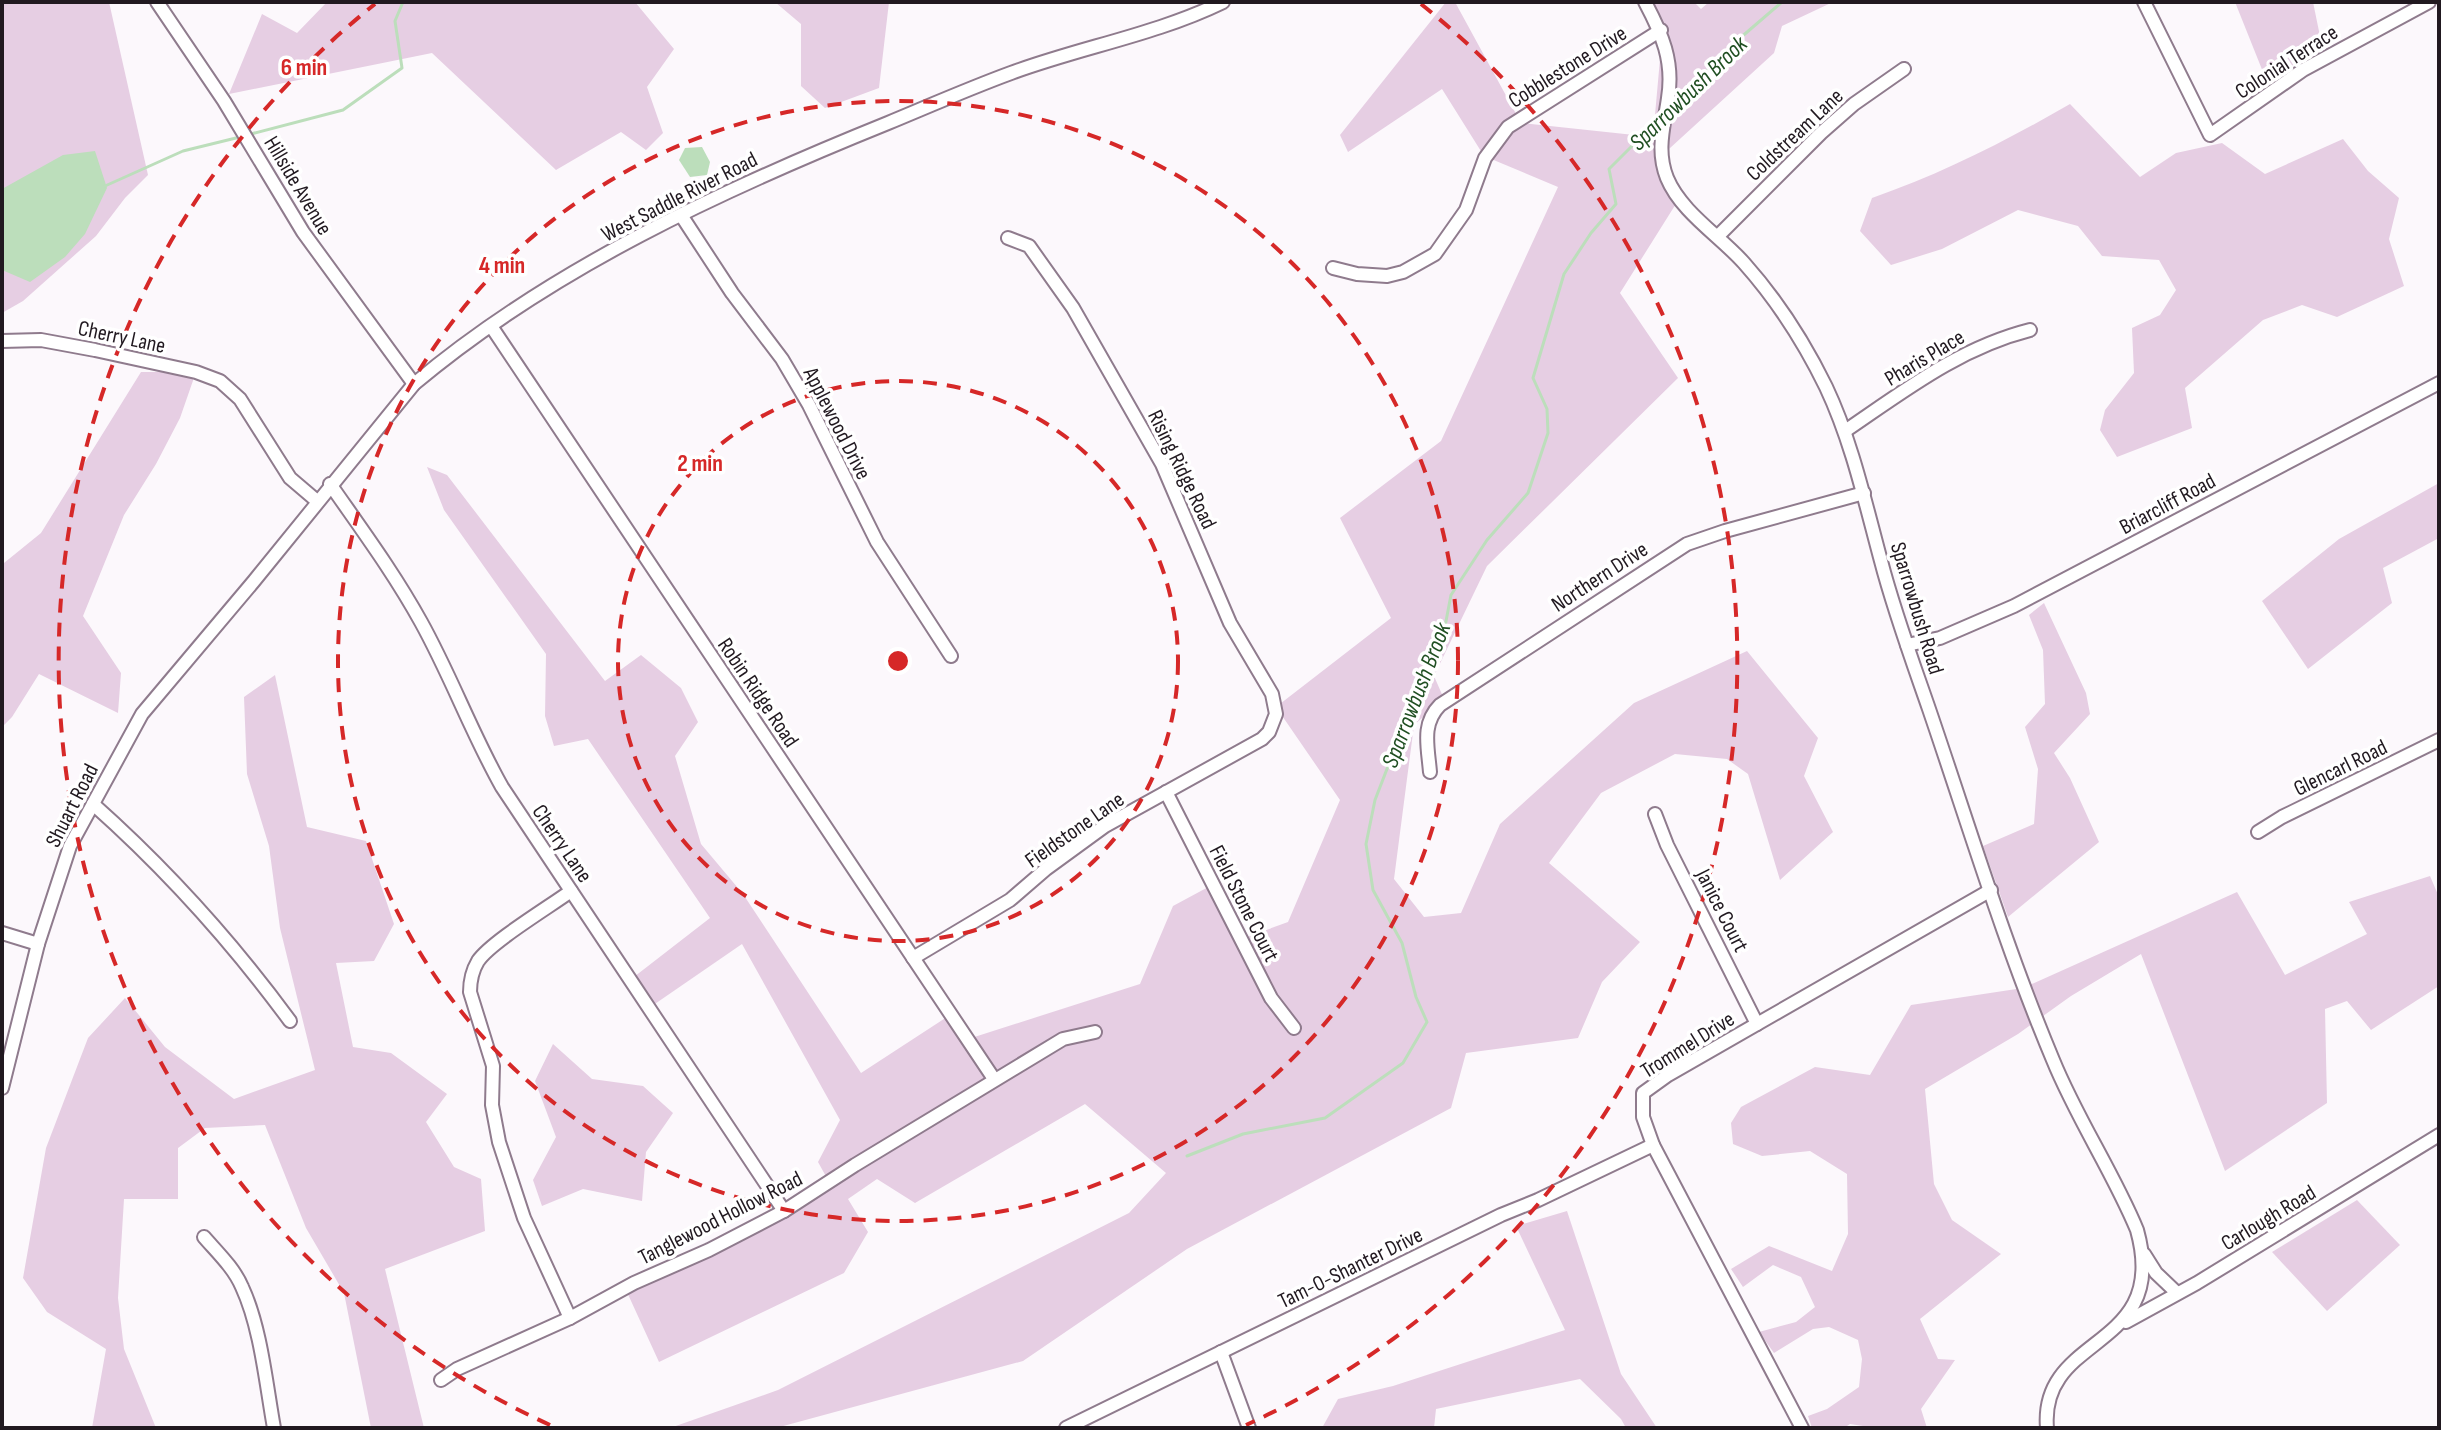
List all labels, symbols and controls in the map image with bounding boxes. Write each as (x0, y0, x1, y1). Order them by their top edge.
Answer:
street label: Colonial Terrace (2230, 19, 2343, 105)
street label: Cobblestone Drive (1504, 20, 1632, 114)
water label: Sparrowbush Brook (1623, 29, 1754, 157)
text: 6 min (281, 53, 327, 82)
street label: Coldstream Lane (1741, 83, 1849, 187)
street label: Hillside Avenue (258, 131, 338, 240)
street label: West Saddle River Road (597, 146, 762, 248)
text: 4 min (479, 251, 525, 280)
street label: Cherry Lane (76, 315, 168, 360)
street label: Pharis Place (1880, 324, 1970, 393)
street label: Applewood Drive (796, 362, 877, 484)
street label: Rising Ridge Road (1141, 406, 1222, 534)
text: 2 min (677, 449, 723, 478)
street label: Briarcliff Road (2115, 468, 2220, 541)
street label: Northern Drive (1547, 536, 1653, 618)
street label: Sparrowbush Road (1884, 539, 1949, 678)
water label: Sparrowbush Brook (1376, 618, 1458, 772)
street label: Robin Ridge Road (711, 633, 804, 753)
centre of rings (884, 647, 912, 675)
street label: Glencarl Road (2289, 734, 2392, 803)
street label: Shuart Road (40, 759, 105, 852)
street label: Fieldstone Lane (1020, 786, 1130, 874)
street label: Cherry Lane (526, 800, 598, 888)
street label: Field Stone Court (1203, 841, 1285, 967)
street label: Janice Court (1689, 864, 1754, 957)
street label: Trommel Drive (1636, 1006, 1740, 1085)
street label: Tanglewood Hollow Road (634, 1165, 807, 1271)
street label: Carlough Road (2216, 1179, 2321, 1257)
street label: Tam-O-Shanter Drive (1274, 1222, 1427, 1315)

